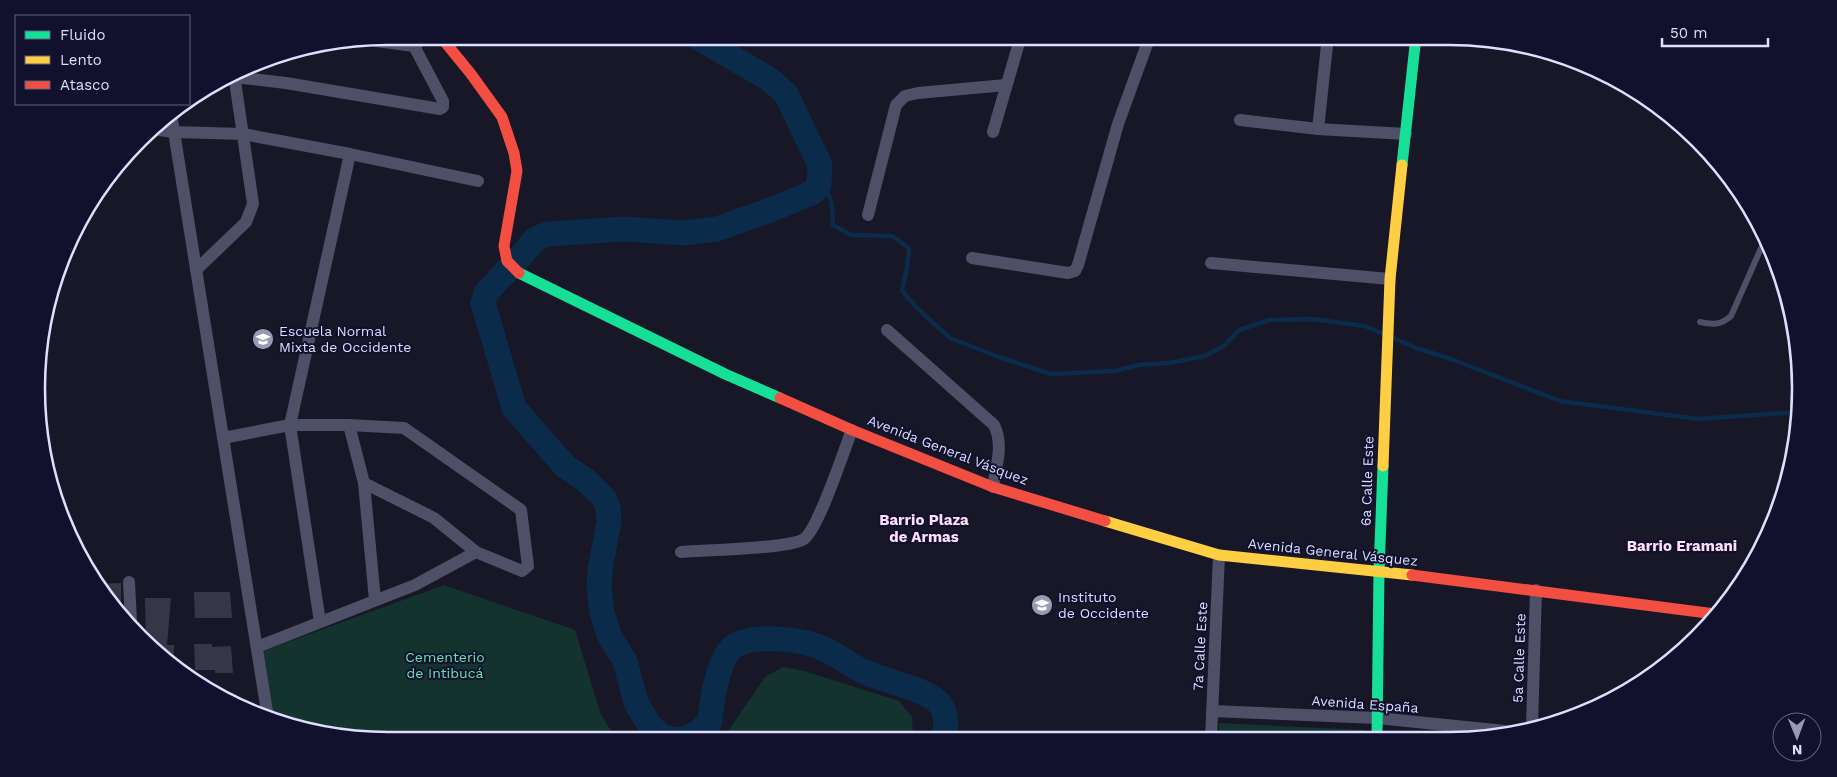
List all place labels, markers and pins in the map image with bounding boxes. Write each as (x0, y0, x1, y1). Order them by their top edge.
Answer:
place label: Escuela Normal Mixta de Occidente (279, 323, 411, 355)
school or university icon: Escuela Normal Mixta de Occidente (251, 327, 275, 351)
place label: Instituto de Occidente (1058, 589, 1149, 621)
school or university icon: Instituto de Occidente (1030, 593, 1054, 617)

